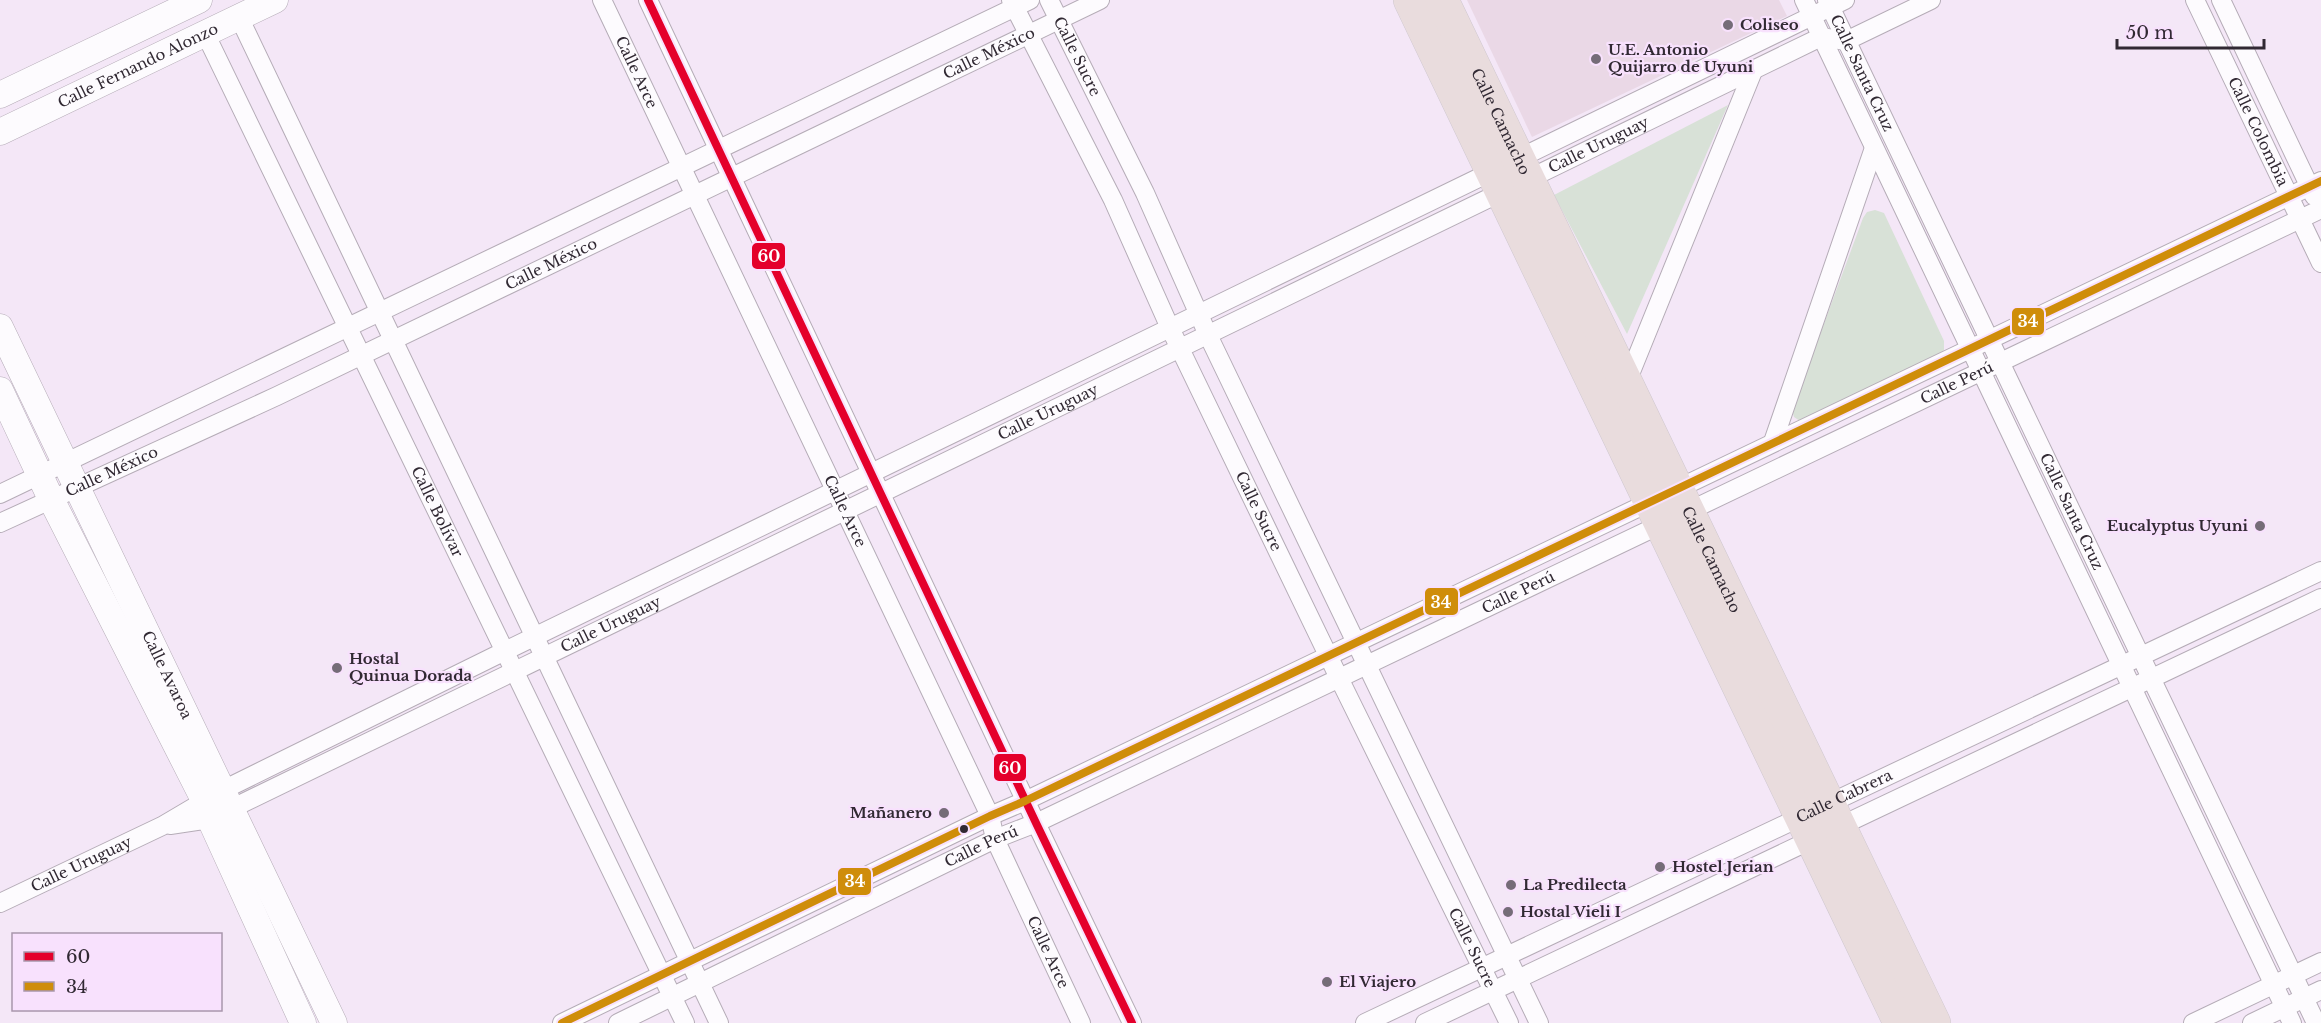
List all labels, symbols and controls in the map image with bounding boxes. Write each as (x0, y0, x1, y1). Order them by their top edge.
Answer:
street label: Calle Santa Cruz (1826, 11, 1898, 134)
scale bar (2117, 12, 2264, 50)
street label: Calle Sucre (1050, 13, 1105, 99)
place label: Coliseo (1740, 15, 1799, 34)
marker: Coliseo (1721, 18, 1735, 32)
street label: Calle Fernando Alonzo (54, 19, 221, 112)
text: 50 m (2126, 22, 2174, 44)
street label: Calle México (940, 23, 1038, 83)
street label: Calle Arce (612, 33, 662, 111)
place label: U.E. Antonio Quijarro de Uyuni (1608, 40, 1754, 76)
marker: U.E. Antonio Quijarro de Uyuni (1589, 52, 1603, 66)
street label: Calle Camacho (1467, 65, 1535, 178)
street label: Calle Colombia (2224, 74, 2293, 190)
street label: Calle Uruguay (1545, 112, 1652, 177)
street label: Calle México (502, 233, 600, 294)
line badge: 60 (751, 242, 786, 270)
text: 60 (758, 246, 780, 266)
line badge: 34 (2011, 307, 2045, 336)
text: 34 (2018, 311, 2038, 331)
street label: Calle Perú (1917, 357, 1996, 408)
street label: Calle Uruguay (994, 379, 1102, 444)
street label: Calle México (62, 442, 161, 501)
street label: Calle Santa Cruz (2036, 450, 2108, 573)
street label: Calle Bolívar (407, 463, 468, 561)
street label: Calle Sucre (1232, 468, 1286, 554)
street label: Calle Arce (820, 472, 871, 550)
street label: Calle Camacho (1678, 503, 1745, 616)
place label: Eucalyptus Uyuni (2107, 516, 2249, 535)
marker: Eucalyptus Uyuni (2253, 519, 2267, 533)
street label: Calle Perú (1478, 567, 1558, 618)
line badge: 34 (1424, 587, 1459, 616)
street label: Calle Uruguay (557, 591, 664, 656)
text: 34 (1431, 592, 1451, 612)
street label: Calle Avaroa (138, 628, 197, 723)
place label: Hostal Quinua Dorada (349, 649, 473, 685)
marker: Hostal Quinua Dorada (330, 661, 344, 675)
line badge: 60 (993, 753, 1027, 782)
text: 60 (999, 758, 1021, 778)
street label: Calle Cabrera (1793, 765, 1896, 827)
place label: Mañanero (850, 803, 932, 822)
marker: Mañanero (937, 806, 951, 820)
street label: Calle Perú (941, 821, 1021, 871)
unlabelled marker (958, 823, 970, 835)
street label: Calle Uruguay (28, 832, 135, 896)
place label: Hostel Jerian (1672, 857, 1774, 876)
marker: Hostel Jerian (1653, 860, 1667, 874)
line badge: 34 (837, 867, 872, 896)
text: 34 (845, 871, 865, 891)
place label: La Predilecta (1523, 875, 1627, 894)
marker: La Predilecta (1504, 878, 1518, 892)
place label: Hostal Vieli I (1520, 902, 1621, 921)
street label: Calle Sucre (1445, 905, 1500, 990)
marker: Hostal Vieli I (1501, 905, 1515, 919)
street label: Calle Arce (1023, 913, 1073, 991)
legend (12, 933, 222, 1011)
text: 60 (66, 946, 90, 968)
place label: El Viajero (1339, 972, 1416, 991)
marker: El Viajero (1320, 975, 1334, 989)
text: 34 (66, 976, 88, 998)

